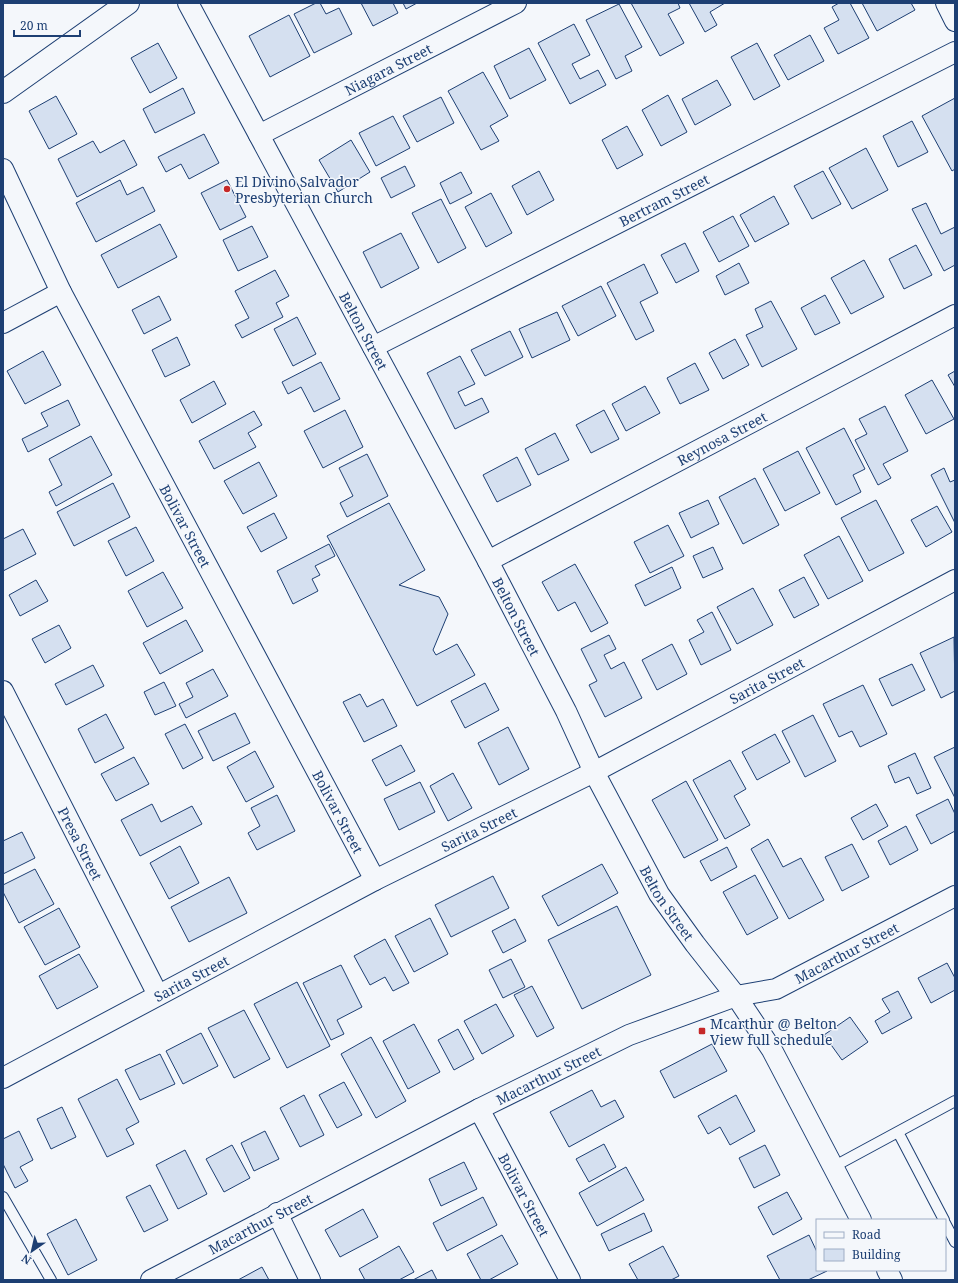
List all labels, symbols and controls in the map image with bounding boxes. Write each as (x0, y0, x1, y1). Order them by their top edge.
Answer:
scale bar (14, 12, 80, 38)
text: 20 m (20, 17, 48, 34)
street label: Niagara Street (341, 38, 435, 99)
street label: Bertram Street (616, 169, 712, 230)
place label: El Divino Salvador Presbyterian Church (235, 172, 373, 207)
marker: El Divino Salvador Presbyterian Church (222, 184, 232, 194)
street label: Belton Street (335, 288, 393, 373)
street label: Reynosa Street (673, 407, 770, 469)
street label: Bolivar Street (156, 481, 216, 571)
street label: Belton Street (489, 574, 545, 659)
street label: Sarita Street (726, 653, 807, 708)
street label: Bolivar Street (309, 767, 368, 856)
street label: Sarita Street (438, 802, 520, 856)
street label: Presa Street (54, 804, 107, 883)
street label: Belton Street (636, 862, 699, 944)
street label: Macarthur Street (791, 918, 902, 987)
street label: Sarita Street (150, 950, 232, 1006)
place label: Mcarthur @ Belton View full schedule (710, 1014, 837, 1049)
marker: Mcarthur @ Belton View full schedule (697, 1026, 707, 1036)
street label: Macarthur Street (493, 1041, 604, 1109)
street label: Bolivar Street (495, 1150, 554, 1240)
street label: Macarthur Street (205, 1188, 315, 1258)
legend (816, 1219, 946, 1271)
text: Road (852, 1226, 882, 1243)
north arrow (12, 1231, 52, 1271)
text: Building (852, 1246, 901, 1263)
text: N (18, 1251, 34, 1268)

